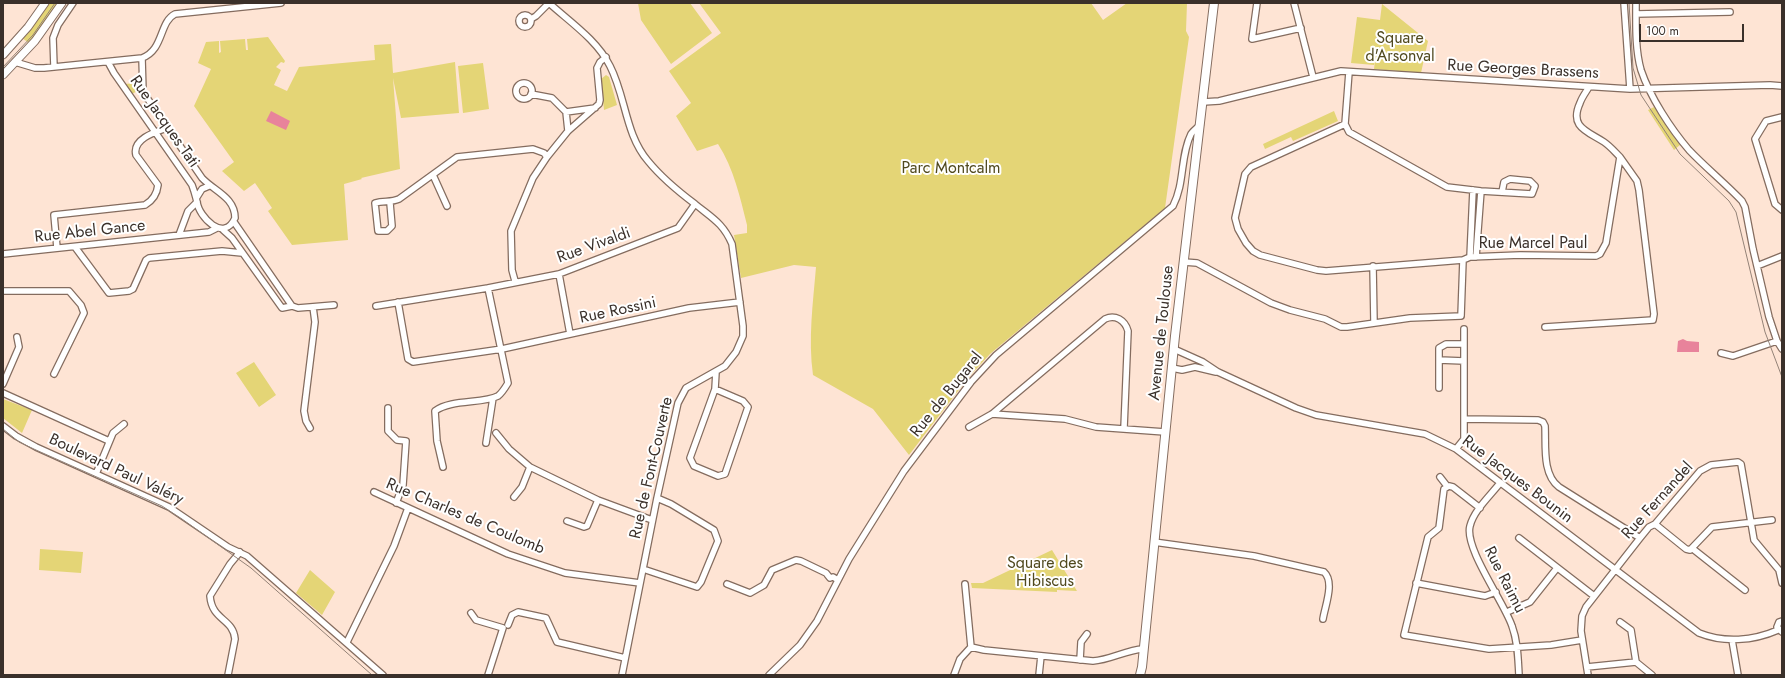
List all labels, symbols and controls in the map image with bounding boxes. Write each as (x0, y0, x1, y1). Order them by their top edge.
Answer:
scale bar (1641, 16, 1746, 42)
text: 100 m (1646, 22, 1679, 40)
park label: Square d'Arsonval (1365, 29, 1435, 67)
street label: Rue Georges Brassens (1447, 56, 1599, 84)
street label: Rue Jacques Tati (125, 72, 203, 172)
park label: Parc Montcalm (901, 159, 1001, 179)
street label: Rue Abel Gance (34, 217, 146, 247)
street label: Rue Vivaldi (555, 224, 633, 268)
street label: Rue Marcel Paul (1479, 234, 1587, 254)
street label: Avenue de Toulouse (1145, 265, 1179, 401)
street label: Rue Rossini (578, 294, 658, 328)
street label: Rue de Bugarel (907, 349, 987, 441)
street label: Rue de Font-Couverte (626, 395, 678, 541)
street label: Boulevard Paul Valéry (46, 430, 186, 510)
street label: Rue Jacques Bounin (1458, 432, 1576, 528)
street label: Rue Fernandel (1618, 458, 1698, 544)
street label: Rue Charles de Coulomb (383, 475, 547, 559)
street label: Rue Raimu (1479, 544, 1529, 616)
park label: Square des Hibiscus (1007, 554, 1083, 592)

